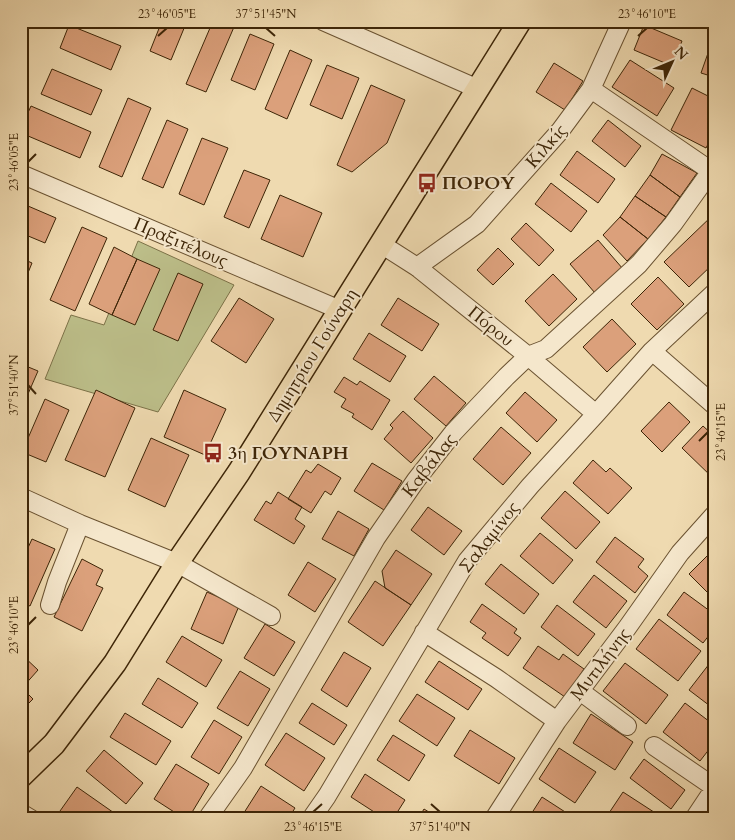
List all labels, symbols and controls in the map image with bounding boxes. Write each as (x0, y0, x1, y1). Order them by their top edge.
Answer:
text: 23°46'05"E (138, 6, 196, 22)
text: 37°51'45"N (236, 6, 297, 22)
text: 23°46'10"E (618, 6, 676, 22)
north arrow (648, 38, 698, 88)
text: N (670, 42, 692, 64)
street label: Κιλκίς (520, 119, 573, 174)
text: 23°46'05"E (6, 133, 22, 191)
place label: ΠΟΡΟΥ (442, 171, 515, 196)
bus stop icon: ΠΟΡΟΥ (416, 172, 438, 194)
street label: Πραξιτέλους (130, 211, 232, 274)
street label: Δημητρίου Γούναρη (261, 284, 364, 427)
street label: Πόρου (462, 300, 519, 353)
text: 37°51'40"N (6, 354, 22, 415)
text: 23°46'15"E (713, 403, 729, 461)
street label: Καβάλας (396, 428, 463, 503)
place label: 3η ΓΟΥΝΑΡΗ (228, 441, 349, 466)
bus stop icon: 3η ΓΟΥΝΑΡΗ (202, 442, 224, 464)
street label: Σαλαμίνος (453, 496, 525, 578)
text: 23°46'10"E (6, 596, 22, 654)
street label: Μυτιλήνης (565, 622, 636, 706)
text: 23°46'15"E (284, 819, 342, 835)
text: 37°51'40"N (410, 819, 471, 835)

